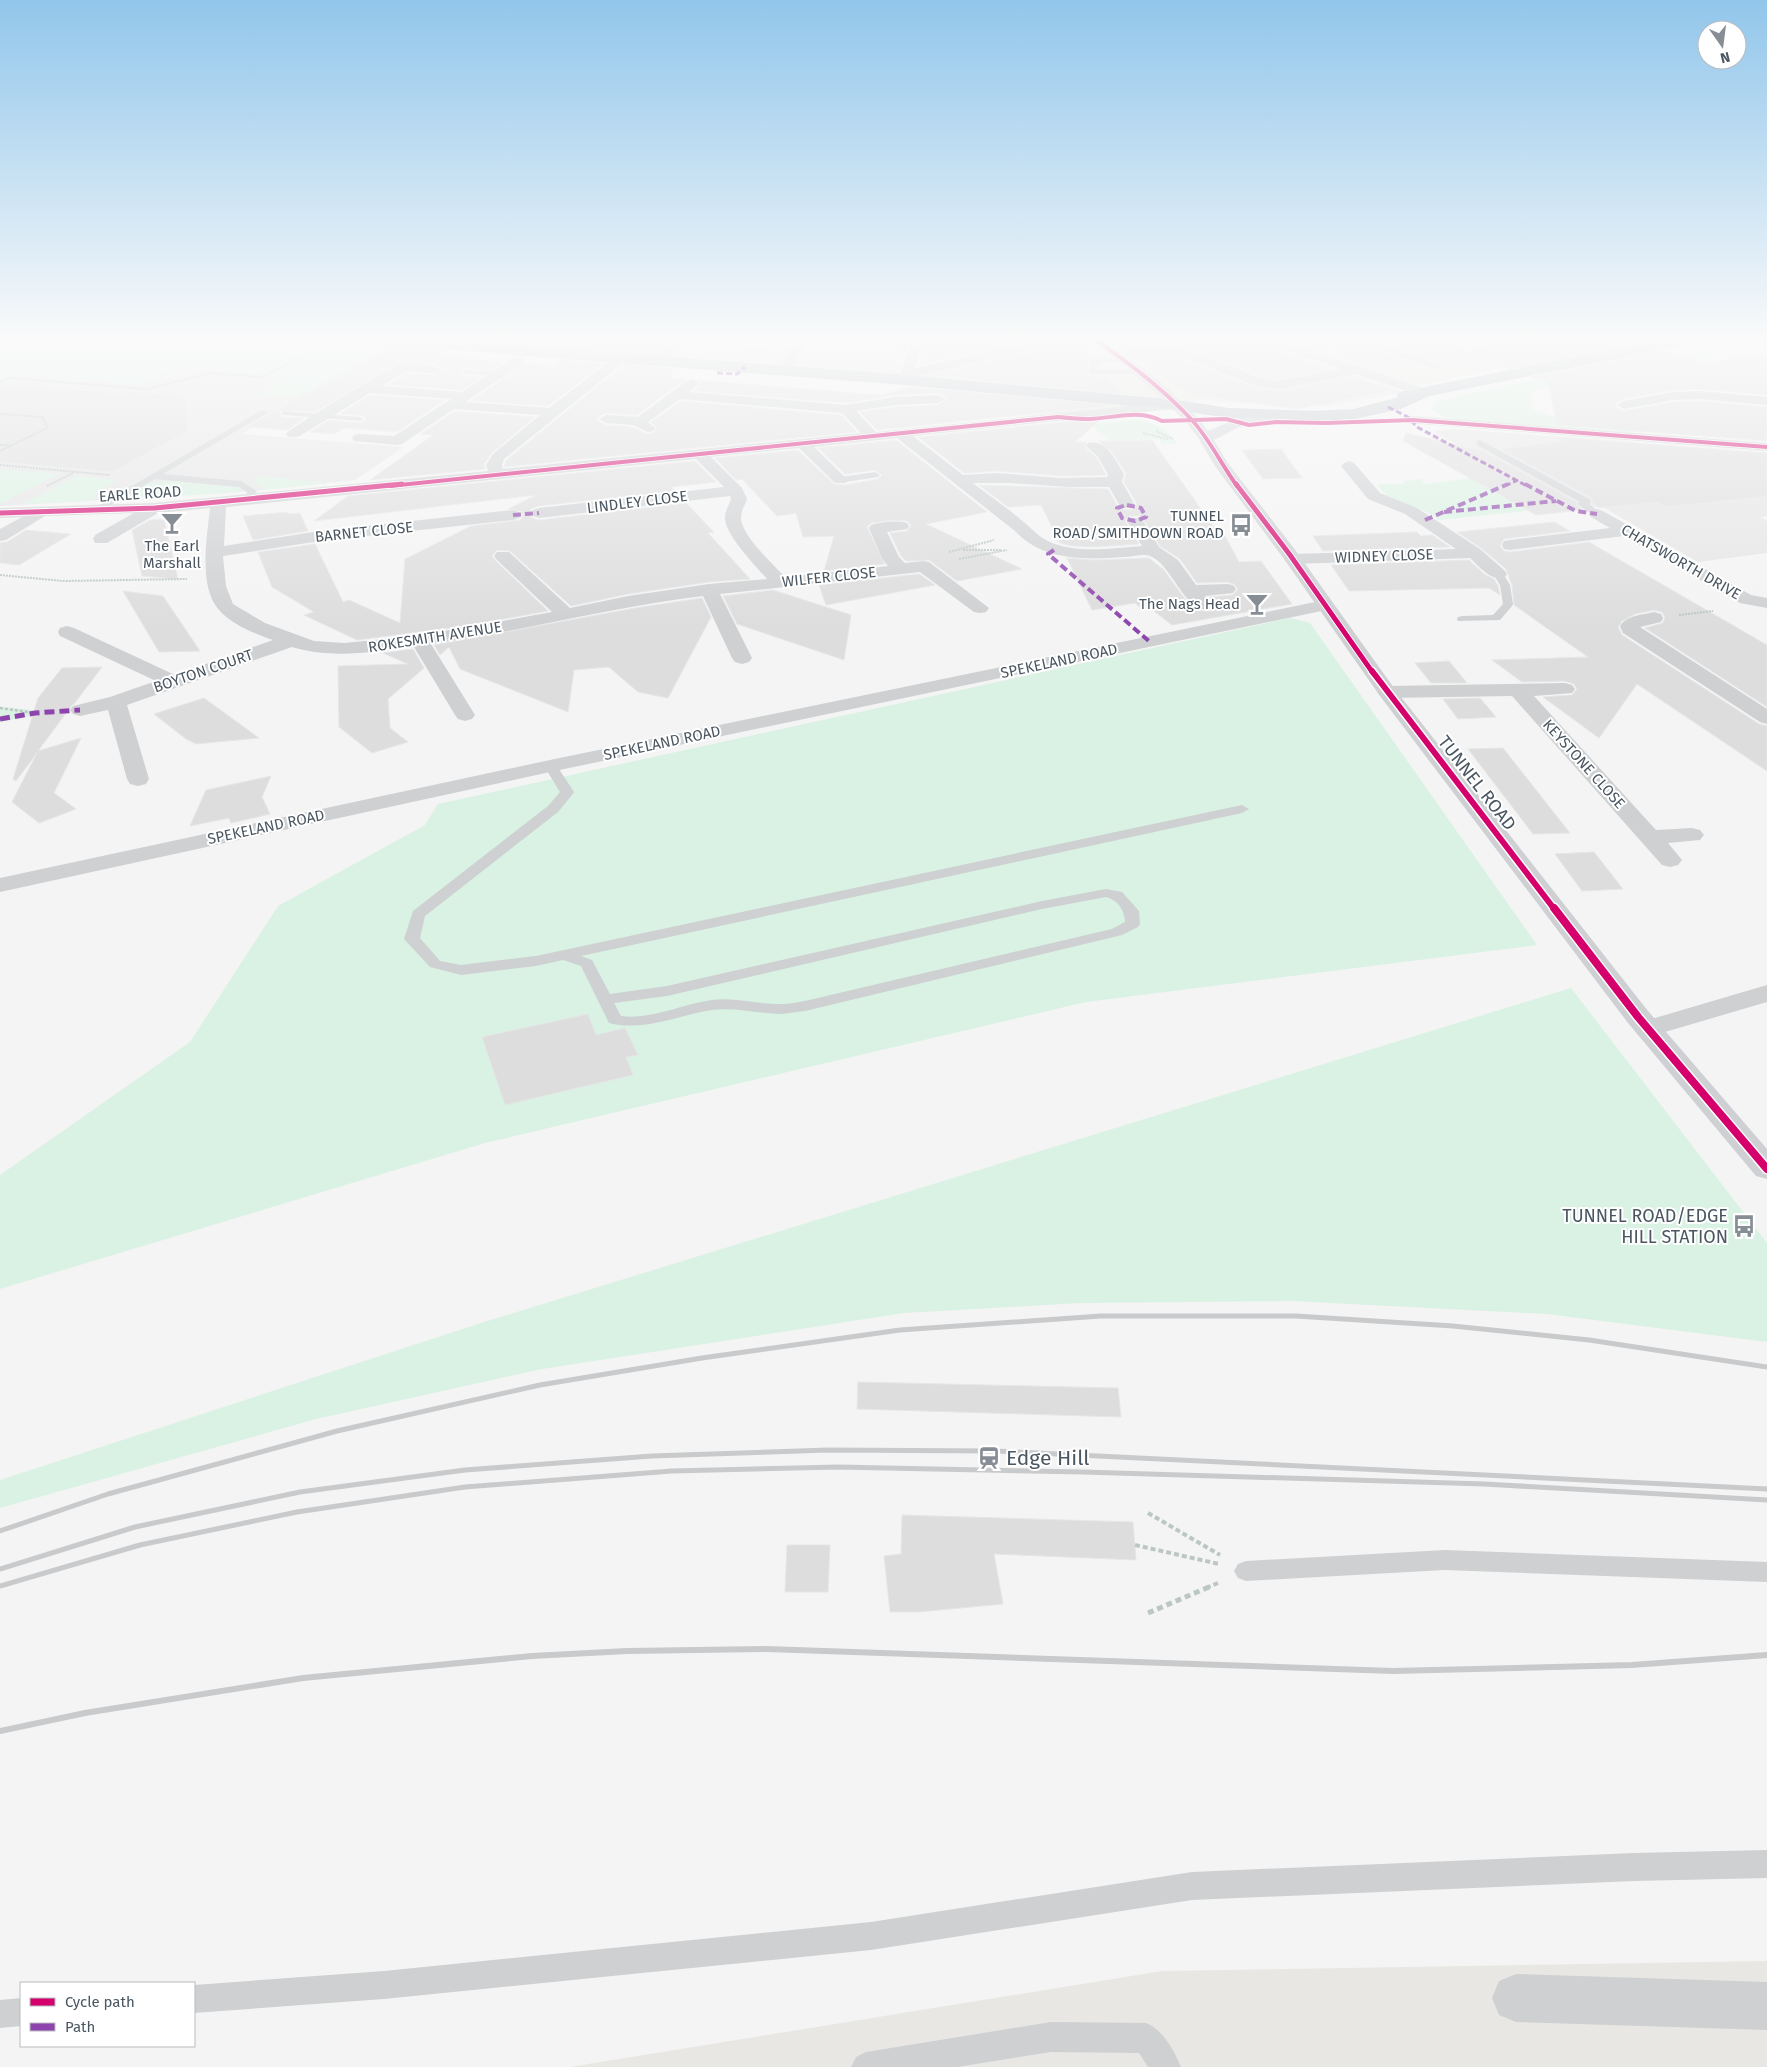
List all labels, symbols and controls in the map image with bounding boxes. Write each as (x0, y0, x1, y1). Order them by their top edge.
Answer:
north arrow (1697, 20, 1747, 70)
text: N (1718, 48, 1732, 67)
street label: EARLE ROAD (98, 482, 182, 506)
street label: LINDLEY CLOSE (586, 487, 688, 517)
place label: TUNNEL ROAD/SMITHDOWN ROAD (1053, 507, 1225, 542)
bar icon: The Earl Marshall (159, 510, 185, 536)
bus stop icon: TUNNEL ROAD/SMITHDOWN ROAD (1228, 512, 1254, 538)
street label: BARNET CLOSE (314, 518, 414, 546)
street label: CHATSWORTH DRIVE (1618, 520, 1744, 604)
place label: The Earl Marshall (143, 537, 202, 572)
street label: WIDNEY CLOSE (1334, 545, 1434, 567)
street label: WILFER CLOSE (781, 563, 877, 591)
bar icon: The Nags Head (1244, 591, 1270, 617)
place label: The Nags Head (1139, 595, 1240, 613)
street label: ROKESMITH AVENUE (367, 618, 503, 656)
street label: SPEKELAND ROAD (999, 640, 1119, 682)
street label: BOYTON COURT (151, 645, 255, 696)
street label: KEYSTONE CLOSE (1539, 716, 1629, 812)
street label: SPEKELAND ROAD (602, 722, 722, 764)
street label: TUNNEL ROAD (1433, 731, 1521, 835)
street label: SPEKELAND ROAD (206, 806, 326, 848)
place label: TUNNEL ROAD/EDGE HILL STATION (1562, 1205, 1728, 1248)
bus stop icon: TUNNEL ROAD/EDGE HILL STATION (1731, 1213, 1757, 1239)
station icon: Edge Hill (976, 1445, 1002, 1471)
place label: Edge Hill (1006, 1445, 1089, 1471)
legend (20, 1982, 195, 2047)
text: Cycle path (65, 1993, 135, 2011)
text: Path (65, 2018, 95, 2036)

